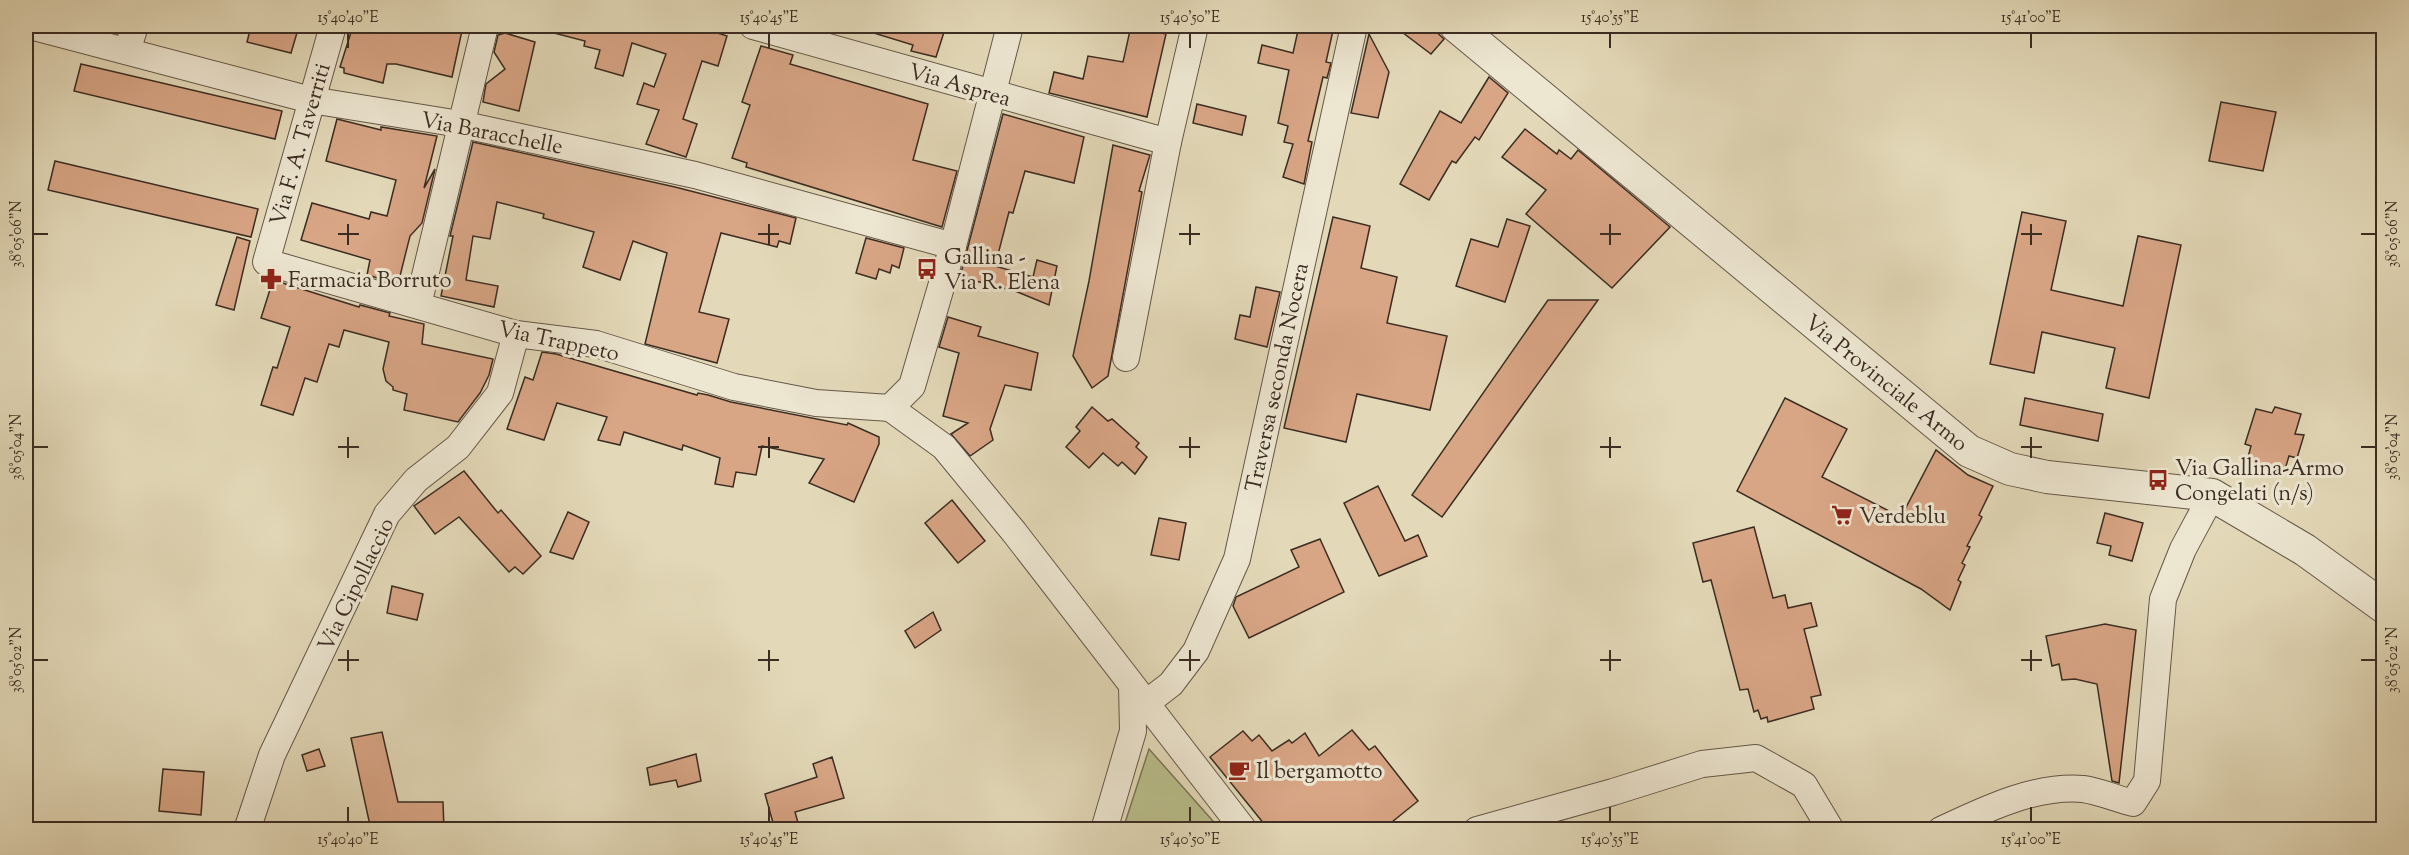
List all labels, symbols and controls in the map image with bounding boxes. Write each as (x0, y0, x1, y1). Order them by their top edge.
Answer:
text: 15°40'40"E (318, 8, 378, 29)
text: 15°40'45"E (740, 8, 798, 29)
text: 15°40'50"E (1160, 8, 1220, 29)
text: 15°40'55"E (1581, 8, 1639, 29)
text: 15°41'00"E (2001, 8, 2061, 29)
street label: Via Asprea (904, 57, 1014, 117)
street label: Via F. A. Taverriti (263, 60, 340, 230)
street label: Via Baracchelle (418, 105, 565, 164)
text: 38°05'06"N (7, 200, 28, 268)
text: 38°05'06"N (2383, 200, 2404, 268)
place label: Gallina - Via R. Elena (944, 243, 1060, 300)
bus stop icon: Gallina - Via R. Elena (915, 257, 939, 281)
street label: Traversa seconda Nocera (1239, 260, 1319, 495)
place label: Farmacia Borruto (288, 266, 452, 298)
pharmacy icon: Farmacia Borruto (259, 267, 283, 291)
street label: Via Provinciale Armo (1796, 308, 1974, 461)
street label: Via Trappeto (495, 314, 622, 371)
text: 38°05'04"N (7, 414, 28, 480)
text: 38°05'04"N (2383, 414, 2404, 480)
place label: Via Gallina-Armo Congelati (n/s) (2175, 454, 2344, 511)
bus stop icon: Via Gallina-Armo Congelati (n/s) (2146, 468, 2170, 492)
place label: Verdeblu (1859, 502, 1946, 534)
supermarket icon: Verdeblu (1830, 503, 1854, 527)
street label: Via Cipollaccio (311, 513, 404, 658)
text: 38°05'02"N (7, 627, 28, 693)
text: 38°05'02"N (2383, 627, 2404, 693)
place label: Il bergamotto (1256, 757, 1382, 789)
cafe icon: Il bergamotto (1227, 758, 1251, 782)
text: 15°40'40"E (318, 830, 378, 851)
text: 15°40'45"E (740, 830, 798, 851)
text: 15°40'50"E (1160, 830, 1220, 851)
text: 15°40'55"E (1581, 830, 1639, 851)
text: 15°41'00"E (2001, 830, 2061, 851)

